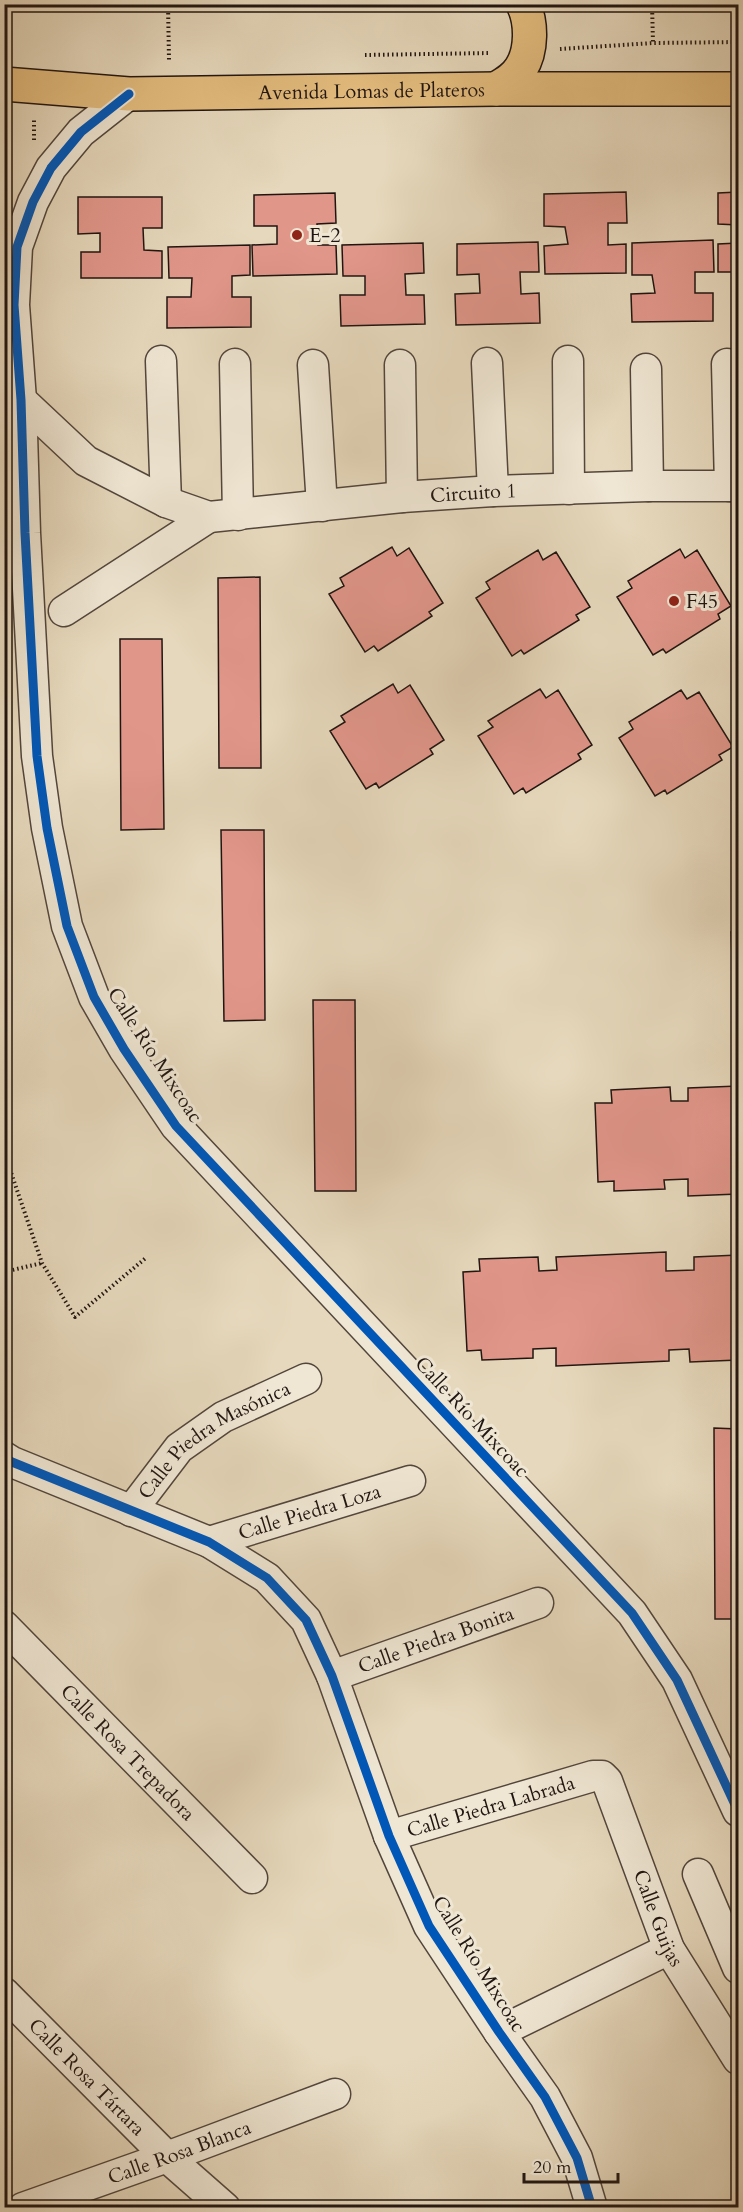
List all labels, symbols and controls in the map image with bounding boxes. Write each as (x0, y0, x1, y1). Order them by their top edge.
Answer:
street label: Avenida Lomas de Plateros (258, 76, 485, 106)
place label: E-2 (309, 222, 341, 249)
marker: E-2 (290, 228, 304, 242)
street label: Circuito 1 (429, 477, 517, 509)
place label: F45 (686, 588, 718, 615)
marker: F45 (667, 594, 681, 608)
street label: Calle Río Mixcoac (101, 982, 209, 1128)
street label: Calle Río Mixcoac (409, 1351, 535, 1483)
street label: Calle Piedra Masónica (131, 1374, 295, 1504)
street label: Calle Piedra Loza (235, 1477, 384, 1546)
street label: Calle Piedra Bonita (354, 1599, 518, 1679)
street label: Calle Rosa Trepadora (55, 1678, 202, 1827)
street label: Calle Piedra Labrada (403, 1769, 578, 1844)
street label: Calle Guijas (627, 1866, 690, 1972)
street label: Calle Río Mixcoac (426, 1891, 532, 2037)
street label: Calle Rosa Tártara (23, 2012, 152, 2142)
street label: Calle Rosa Blanca (104, 2113, 255, 2190)
scale bar (524, 2146, 618, 2184)
text: 20 m (533, 2155, 572, 2180)

